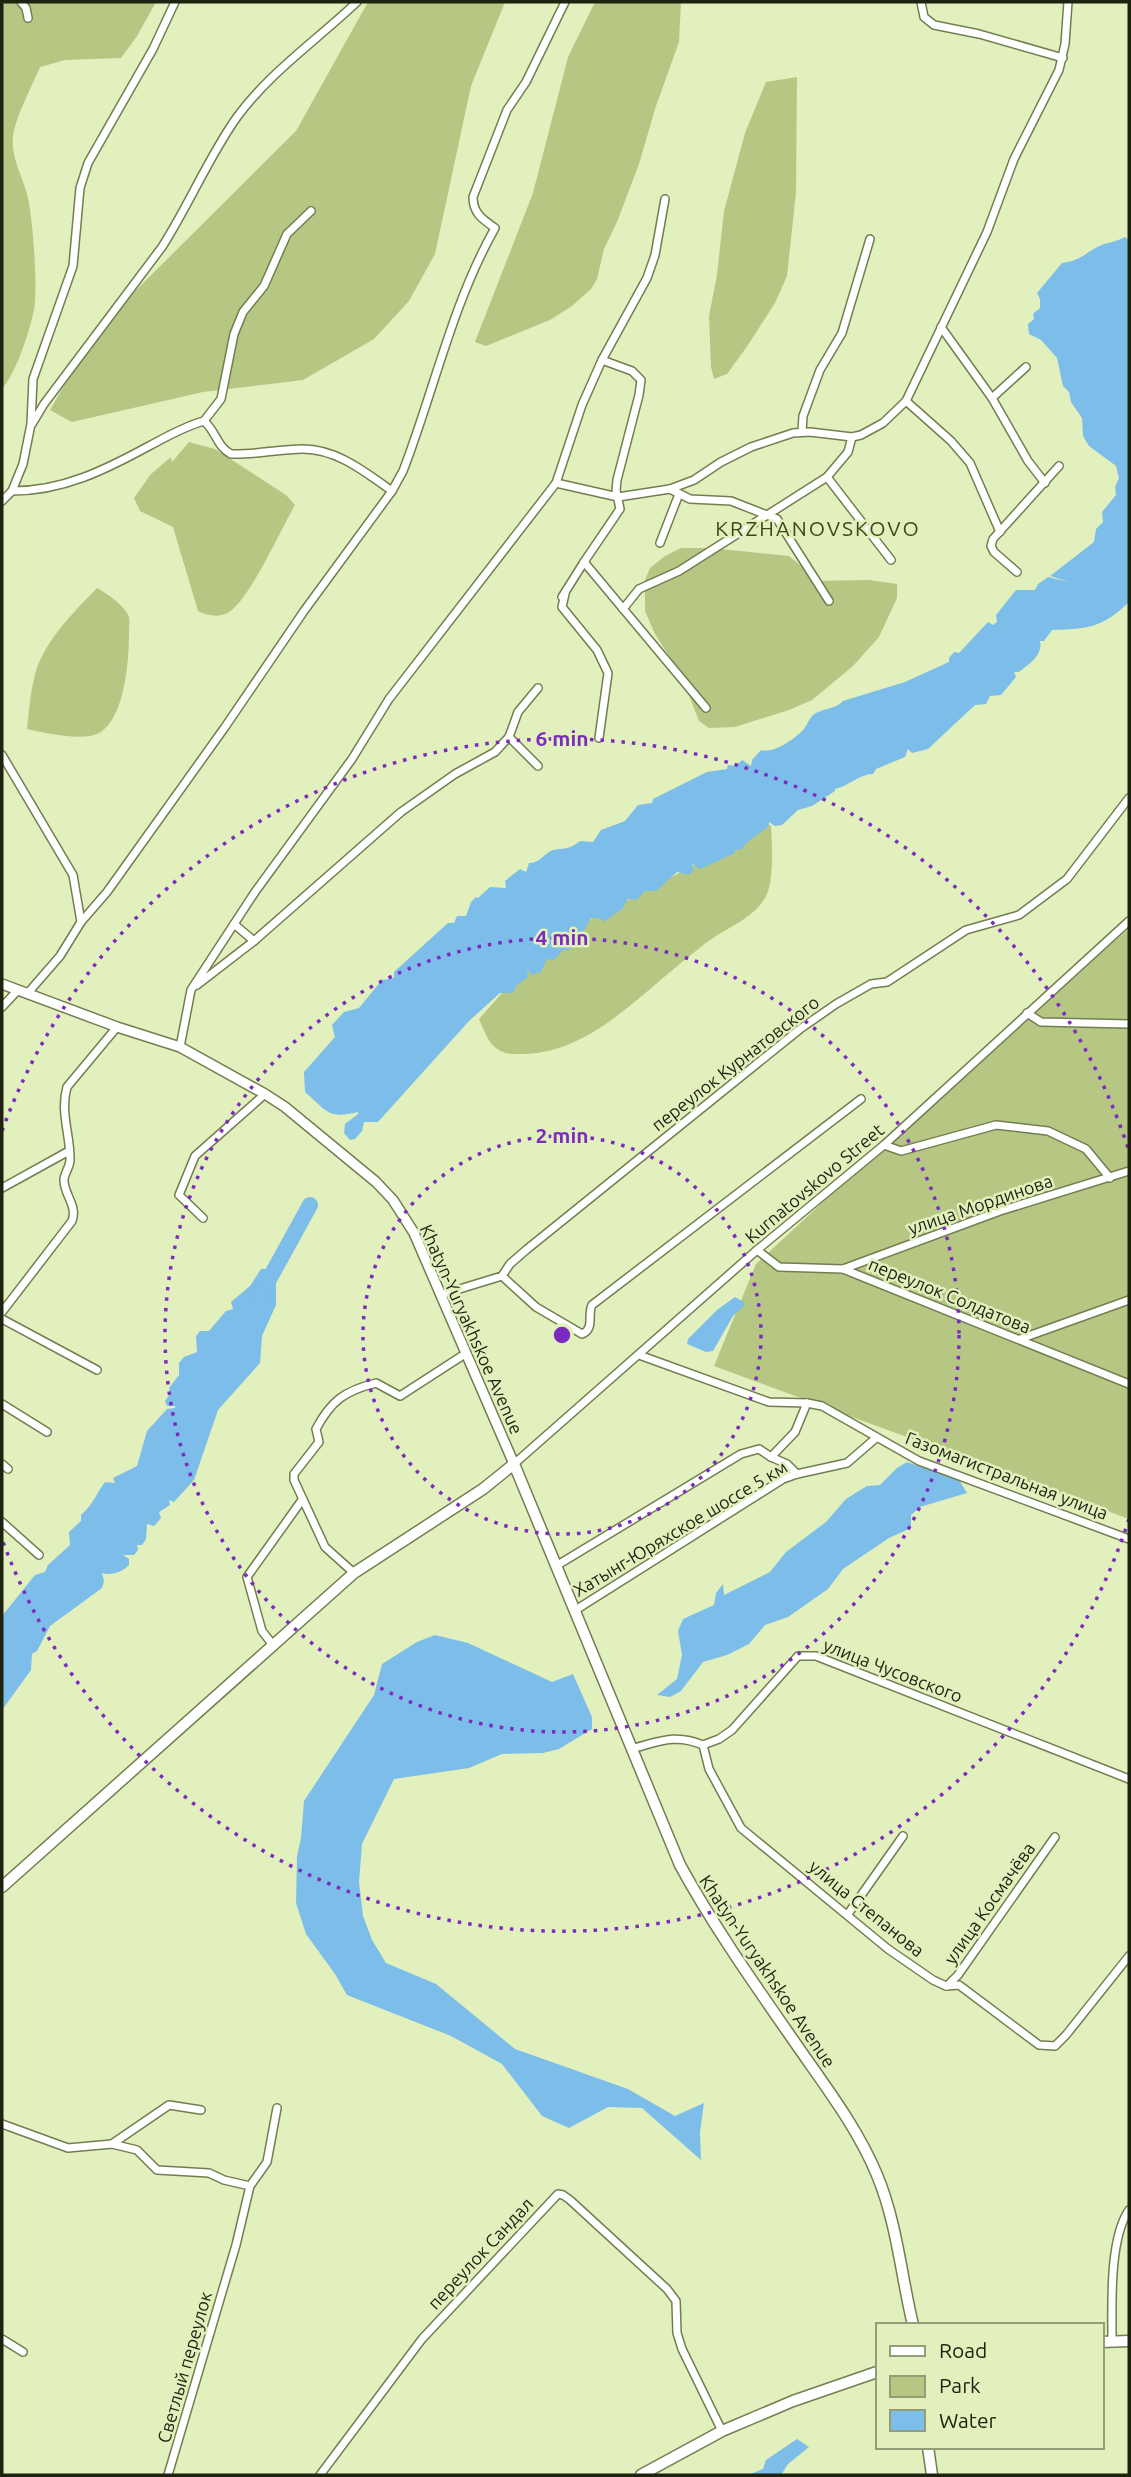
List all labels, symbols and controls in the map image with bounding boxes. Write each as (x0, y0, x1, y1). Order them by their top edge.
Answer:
district label: KRZHANOVSKOVO (715, 516, 921, 540)
text: 6 min (535, 726, 589, 750)
text: 4 min (535, 925, 589, 949)
street label: переулок Курнатовского (647, 991, 823, 1135)
street label: Kurnatovskovo Street (741, 1119, 887, 1247)
text: 2 min (535, 1123, 589, 1147)
street label: улица Мординова (905, 1170, 1055, 1238)
street label: Khatyn-Yuryakhskoe Avenue (417, 1221, 527, 1437)
street label: переулок Солдатова (866, 1253, 1034, 1337)
centre of rings (550, 1323, 574, 1347)
street label: Газомагистральная улица (903, 1427, 1111, 1523)
street label: Хатынг-Юряхское шоссе 5 км (569, 1456, 791, 1600)
street label: улица Чусовского (821, 1634, 965, 1706)
street label: улица Космачёва (940, 1838, 1038, 1968)
street label: улица Степанова (806, 1856, 928, 1960)
street label: Khatyn-Yuryakhskoe Avenue (696, 1871, 840, 2071)
street label: переулок Сандал (423, 2193, 537, 2313)
street label: Светлый переулок (153, 2289, 215, 2445)
legend (876, 2323, 1103, 2449)
text: Road (939, 2338, 987, 2362)
text: Park (939, 2373, 981, 2397)
text: Water (939, 2408, 997, 2432)

